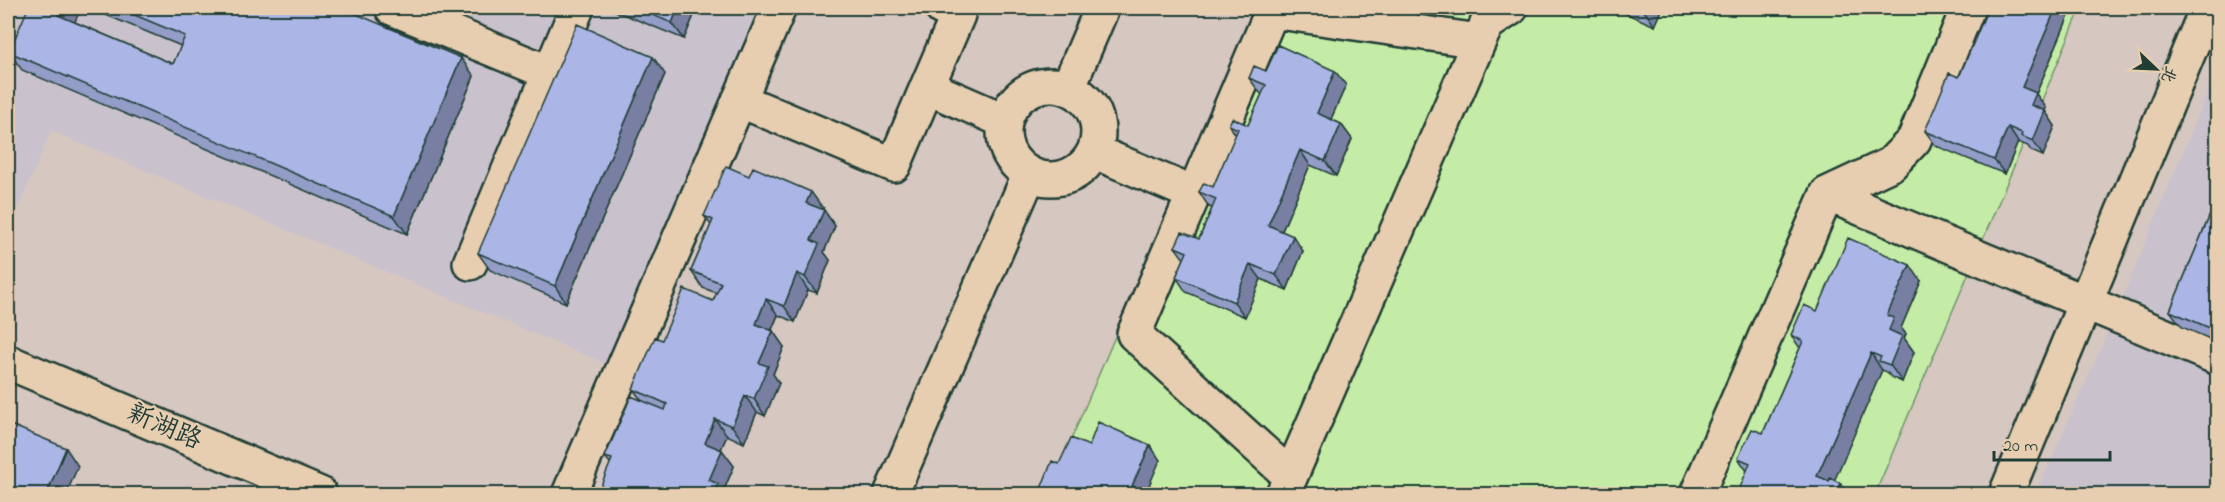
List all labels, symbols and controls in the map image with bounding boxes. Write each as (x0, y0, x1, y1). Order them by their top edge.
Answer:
north arrow (2126, 39, 2186, 99)
text: 北 (2154, 62, 2182, 86)
street label: 新湖路 (121, 395, 207, 461)
scale bar (1994, 424, 2110, 462)
text: 20 m (2003, 434, 2038, 460)

